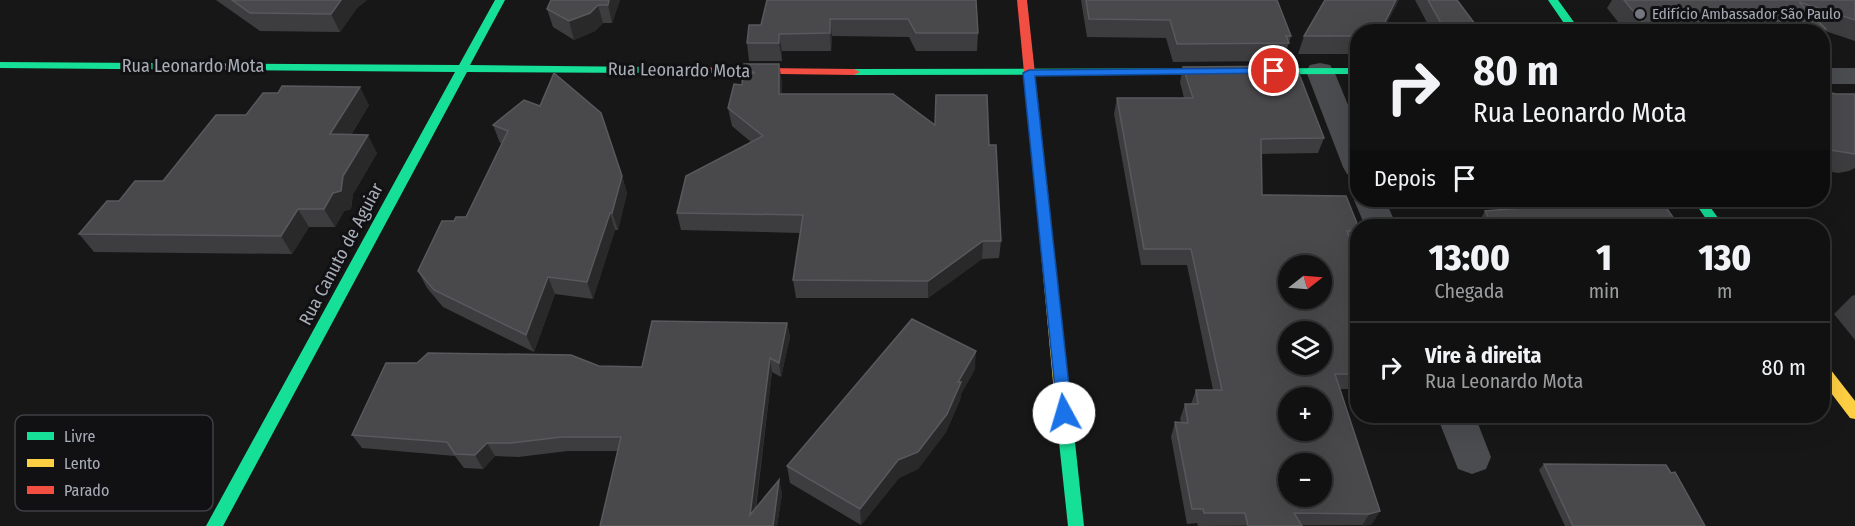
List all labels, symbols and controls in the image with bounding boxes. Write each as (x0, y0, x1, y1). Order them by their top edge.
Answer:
place label: Edifício Ambassador São Paulo (1652, 5, 1841, 23)
marker: Edifício Ambassador São Paulo (1633, 7, 1647, 21)
pin (1248, 45, 1299, 96)
text: 80 m (1473, 46, 1559, 96)
icon: right (1374, 48, 1452, 126)
icon: arrive (1257, 54, 1290, 87)
street label: Rua Leonardo Mota (122, 55, 264, 77)
street label: Rua Leonardo Mota (608, 58, 751, 82)
text: Rua Leonardo Mota (1473, 97, 1687, 129)
icon: arrive (1448, 162, 1481, 195)
text: Depois (1374, 165, 1436, 192)
street label: Rua Canuto de Aguiar (294, 179, 388, 329)
text: 13:00 (1429, 236, 1510, 280)
text: 1 (1596, 236, 1612, 280)
text: 130 (1698, 236, 1751, 280)
north arrow (1278, 255, 1332, 309)
map controls (1278, 255, 1332, 507)
text: Chegada (1434, 279, 1504, 303)
text: min (1589, 279, 1620, 303)
text: m (1717, 279, 1732, 303)
button: layers (1278, 321, 1332, 375)
text: Vire à direita (1425, 342, 1541, 369)
icon: right (1374, 351, 1407, 384)
text: 80 m (1761, 354, 1806, 381)
text: Rua Leonardo Mota (1425, 369, 1583, 393)
position arrow (1032, 381, 1096, 445)
button: + (1278, 387, 1332, 441)
legend (15, 415, 213, 511)
text: Livre (64, 427, 95, 446)
button: − (1278, 453, 1332, 507)
text: Lento (64, 454, 100, 473)
text: Parado (64, 481, 109, 500)

